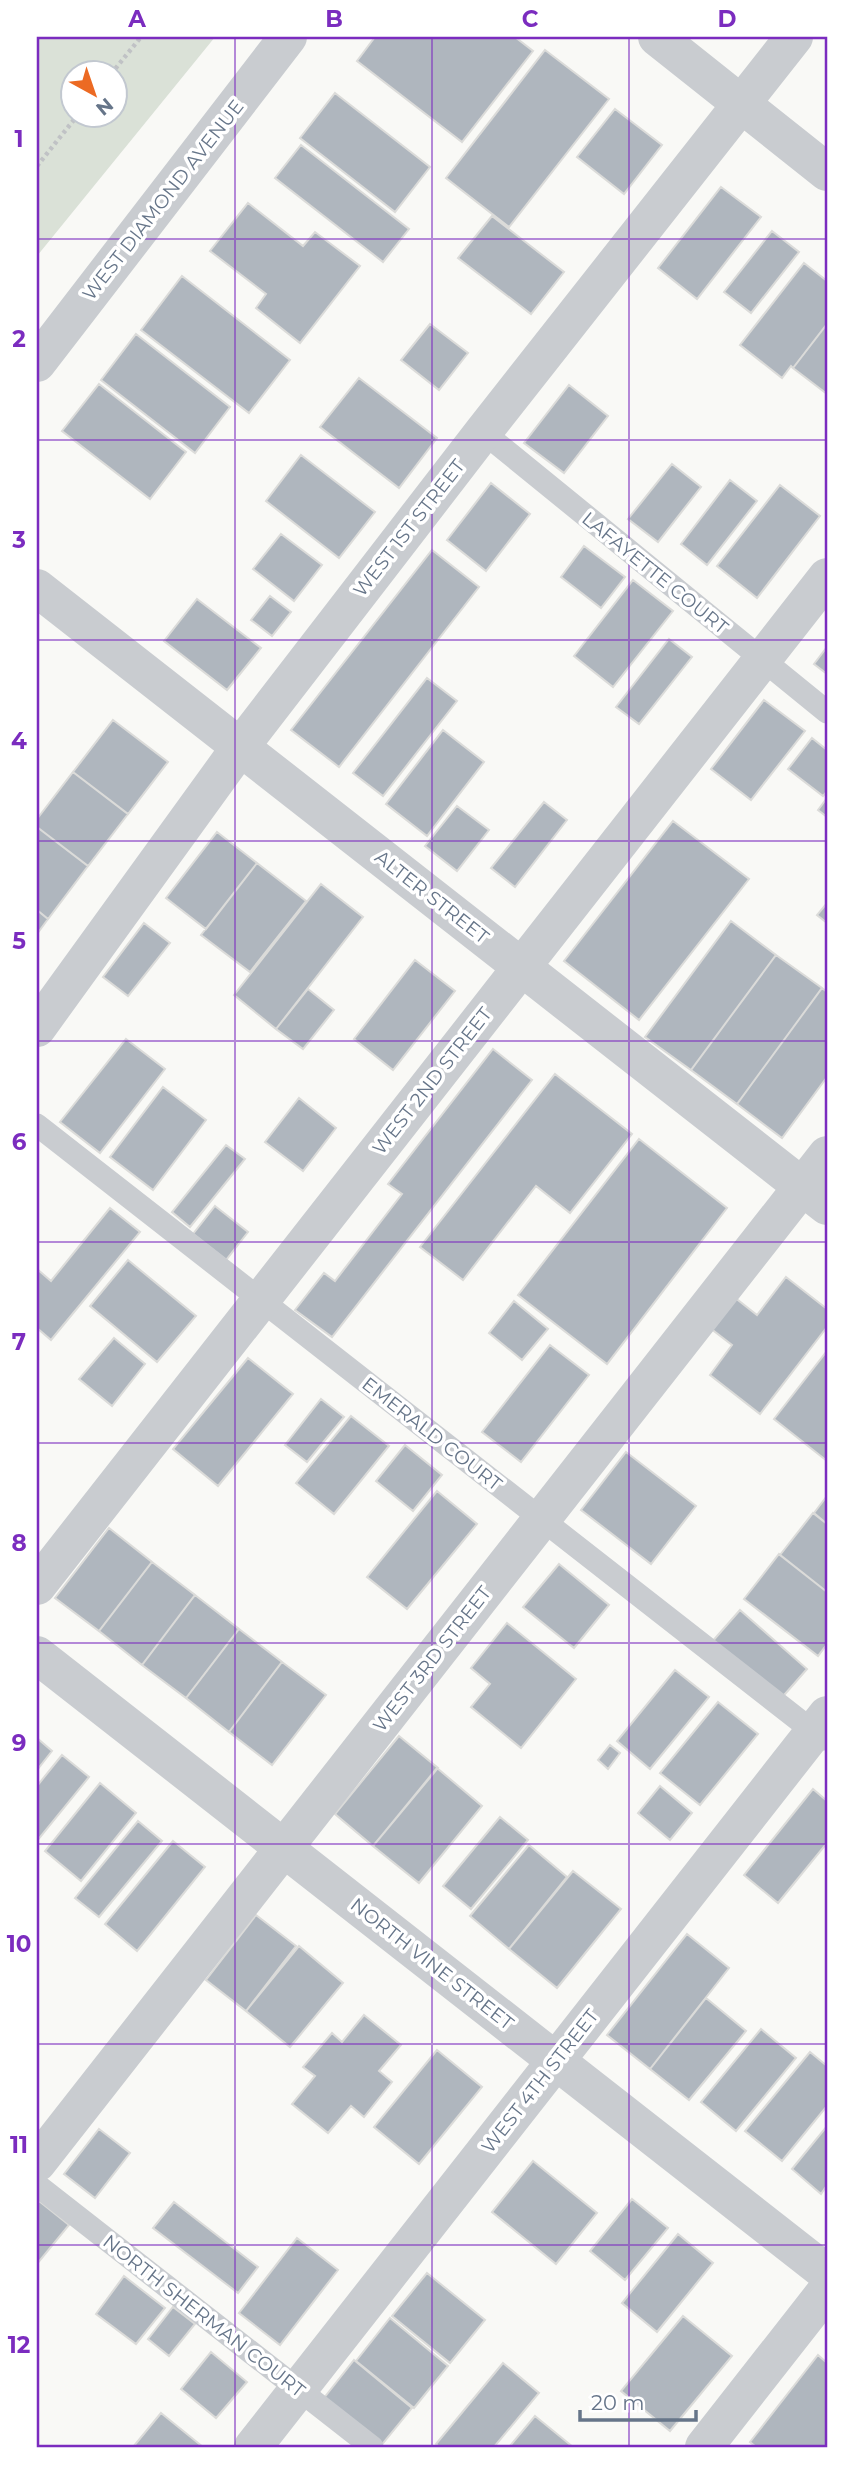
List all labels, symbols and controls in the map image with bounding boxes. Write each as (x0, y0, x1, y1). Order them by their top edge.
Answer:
text: A (127, 5, 146, 33)
text: B (325, 5, 343, 33)
text: C (522, 5, 539, 33)
text: D (718, 5, 737, 33)
north arrow (60, 60, 130, 130)
street label: WEST DIAMOND AVENUE (78, 95, 248, 305)
text: 1 (14, 125, 24, 153)
text: 2 (12, 325, 26, 353)
street label: WEST 1ST STREET (348, 455, 470, 601)
street label: LAFAYETTE COURT (577, 507, 733, 639)
text: 3 (11, 526, 26, 554)
text: 4 (11, 727, 27, 755)
street label: ALTER STREET (370, 845, 494, 949)
text: 5 (12, 927, 26, 955)
street label: WEST 2ND STREET (367, 1003, 497, 1159)
text: 6 (12, 1128, 27, 1156)
text: 7 (12, 1328, 26, 1356)
street label: EMERALD COURT (358, 1372, 507, 1496)
text: 8 (11, 1529, 27, 1557)
street label: WEST 3RD STREET (368, 1582, 496, 1736)
text: 9 (12, 1729, 26, 1757)
street label: NORTH VINE STREET (346, 1893, 518, 2035)
text: 10 (7, 1930, 31, 1958)
street label: WEST 4TH STREET (477, 2004, 603, 2158)
text: 11 (10, 2131, 28, 2159)
street label: NORTH SHERMAN COURT (98, 2230, 310, 2402)
text: 12 (8, 2331, 30, 2359)
scale bar (580, 2379, 696, 2423)
text: 20 m (591, 2390, 645, 2415)

